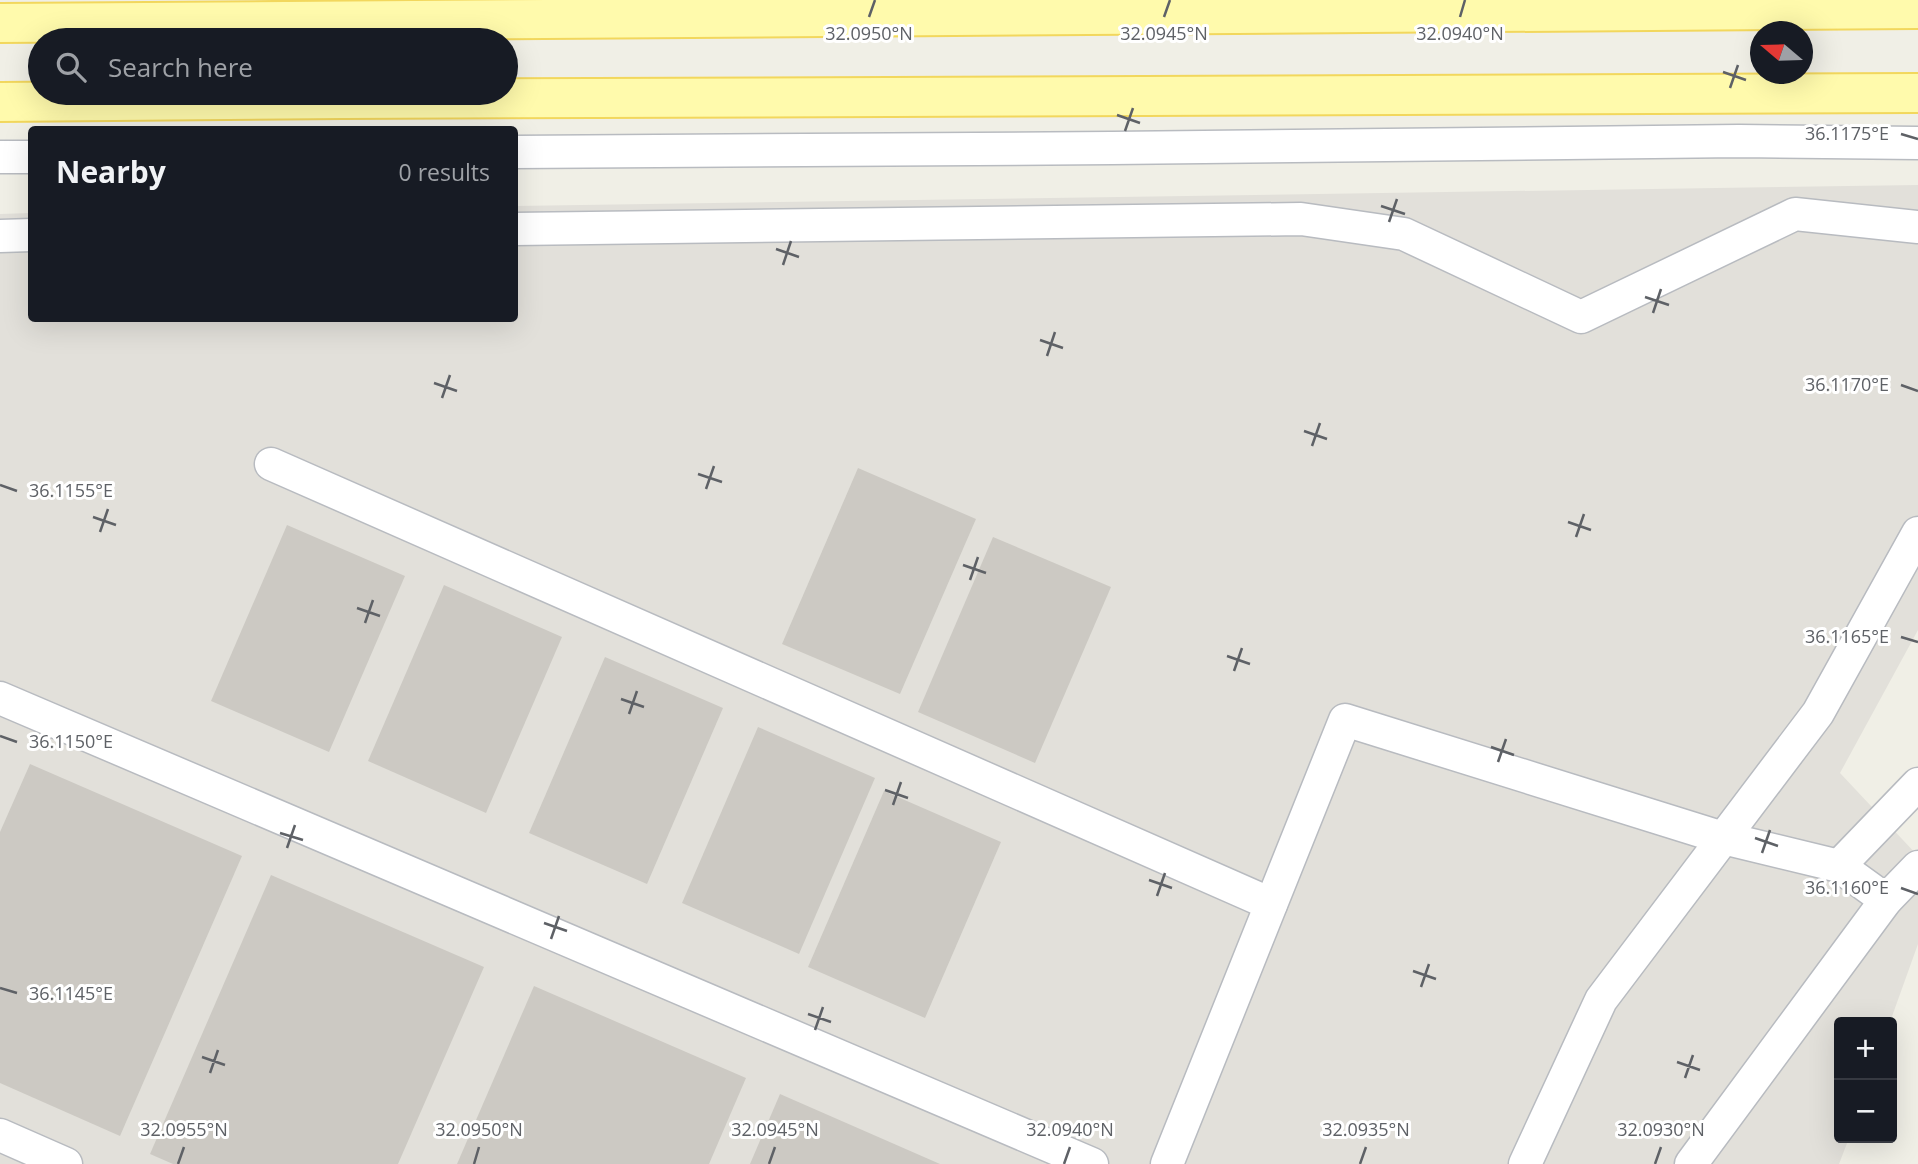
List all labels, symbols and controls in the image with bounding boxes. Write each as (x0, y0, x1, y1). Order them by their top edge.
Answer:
text: 32.0950°N (825, 21, 913, 45)
text: 32.0945°N (1120, 21, 1208, 45)
text: 32.0940°N (1416, 21, 1504, 45)
north arrow (1750, 21, 1813, 84)
search box (28, 28, 518, 105)
icon: search (52, 48, 90, 86)
text: Search here (108, 49, 253, 85)
text: 36.1175°E (1805, 121, 1889, 145)
text: Nearby (56, 151, 166, 192)
text: 0 results (399, 156, 490, 188)
text: 36.1170°E (1805, 372, 1889, 396)
text: 36.1155°E (29, 478, 113, 502)
text: 36.1165°E (1805, 624, 1889, 648)
text: 36.1150°E (29, 729, 113, 753)
text: 36.1160°E (1805, 875, 1889, 899)
text: 36.1145°E (29, 981, 113, 1005)
map controls (1834, 1017, 1897, 1143)
button: + (1834, 1017, 1897, 1080)
button: − (1834, 1080, 1897, 1143)
text: 32.0955°N (140, 1117, 228, 1141)
text: 32.0950°N (435, 1117, 523, 1141)
text: 32.0945°N (731, 1117, 819, 1141)
text: 32.0940°N (1026, 1117, 1114, 1141)
text: 32.0935°N (1322, 1117, 1410, 1141)
text: 32.0930°N (1617, 1117, 1705, 1141)

